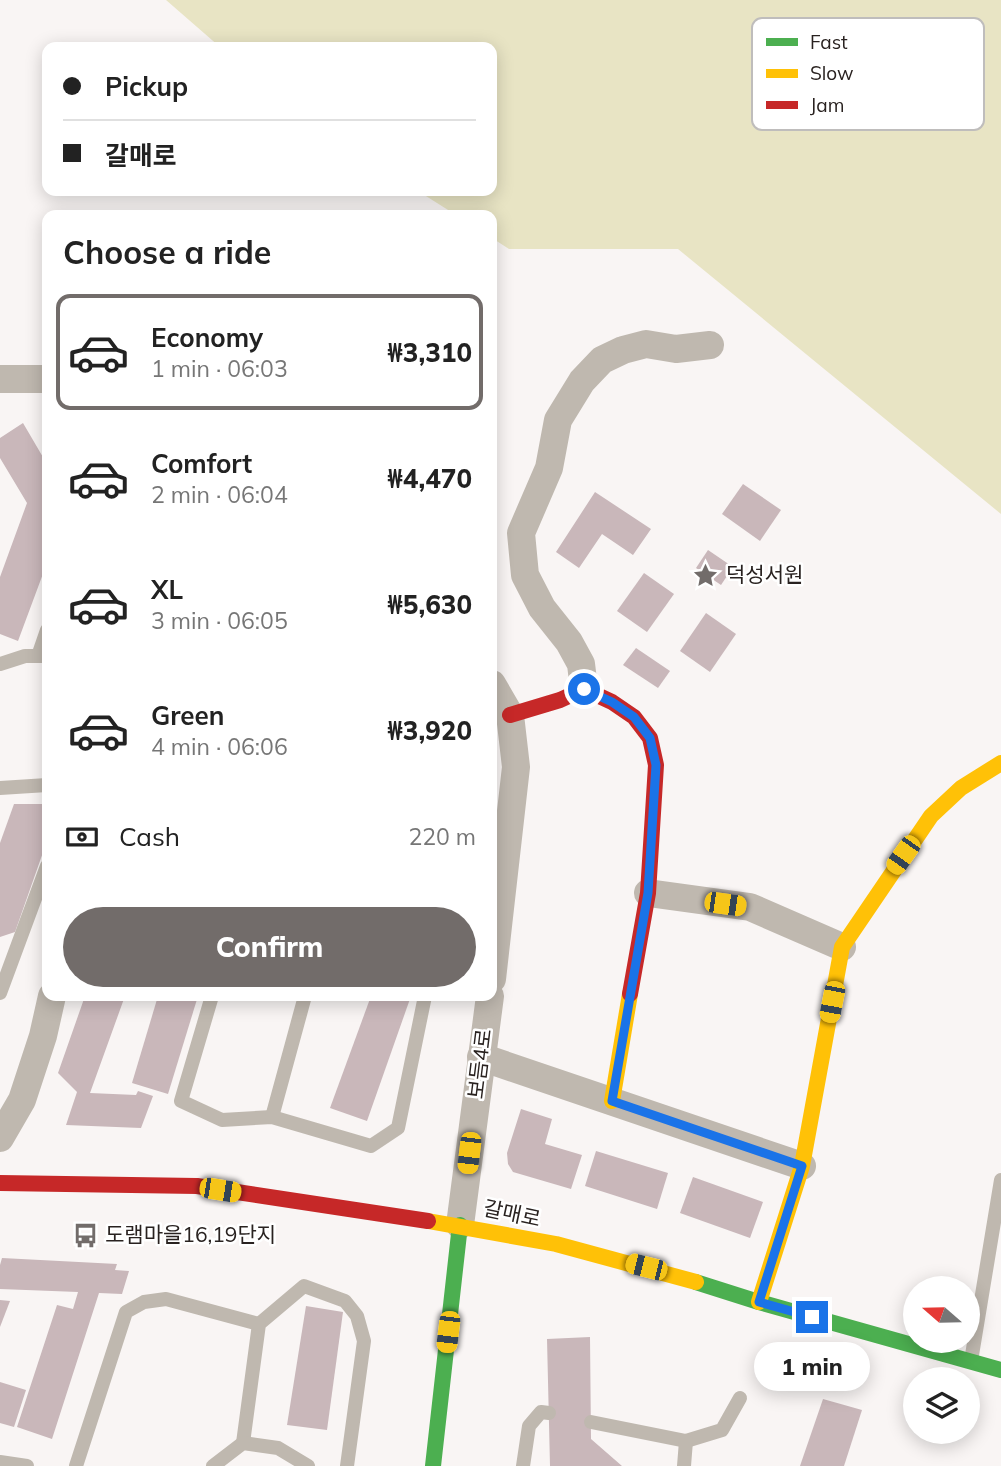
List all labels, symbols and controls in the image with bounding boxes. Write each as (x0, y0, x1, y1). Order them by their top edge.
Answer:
legend (752, 18, 984, 130)
text: Fast (810, 30, 848, 54)
text: Slow (810, 61, 854, 85)
text: Pickup (105, 70, 188, 103)
text: Jam (810, 93, 844, 117)
text: 갈매로 (105, 139, 177, 172)
text: Choose a ride (63, 232, 271, 272)
icon: car (67, 321, 130, 384)
text: Economy (151, 321, 263, 354)
text: ₩3,310 (387, 336, 472, 369)
text: 1 min · 06:03 (151, 354, 288, 383)
icon: car (67, 447, 130, 510)
text: Comfort (151, 447, 252, 480)
text: ₩4,470 (387, 462, 472, 495)
text: 2 min · 06:04 (151, 480, 288, 509)
place icon: 덕성서원 (692, 561, 720, 589)
place label: 덕성서원 (726, 561, 803, 587)
icon: car (67, 573, 130, 636)
text: XL (151, 573, 183, 606)
text: ₩5,630 (387, 588, 472, 621)
text: 3 min · 06:05 (151, 606, 288, 635)
route start (568, 673, 600, 705)
icon: car (67, 699, 130, 762)
text: Green (151, 699, 224, 732)
text: ₩3,920 (387, 714, 472, 747)
text: 4 min · 06:06 (151, 732, 288, 761)
icon: cash (63, 818, 101, 856)
text: Cash (119, 820, 180, 853)
text: 220 m (408, 822, 476, 851)
car (883, 832, 924, 878)
car (703, 891, 748, 917)
button: Confirm (63, 907, 476, 987)
car (818, 979, 847, 1025)
street label: 보듬4로 (462, 1027, 496, 1100)
car (457, 1131, 482, 1175)
car (198, 1176, 243, 1204)
street label: 갈매로 (481, 1194, 543, 1232)
bus stop icon: 도램마을16,19단지 (71, 1221, 99, 1249)
place label: 도램마을16,19단지 (105, 1221, 276, 1247)
car (624, 1252, 669, 1282)
north arrow (903, 1276, 980, 1353)
map controls (903, 1276, 980, 1444)
route end (796, 1301, 828, 1333)
car (436, 1310, 461, 1354)
callout: 1 min (754, 1342, 870, 1390)
text: 1 min (781, 1352, 843, 1381)
button: layers (903, 1367, 980, 1444)

